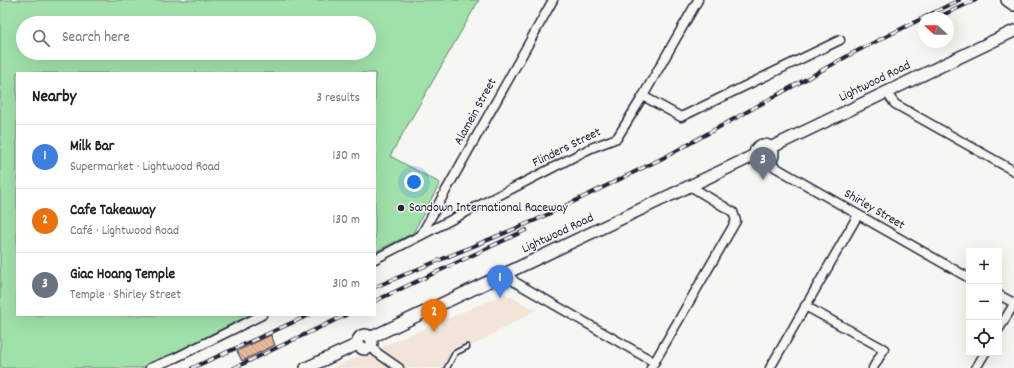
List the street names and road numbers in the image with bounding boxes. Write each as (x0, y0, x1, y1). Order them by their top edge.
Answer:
street label: Lightwood Road (836, 56, 914, 108)
street label: Alamein Street (450, 75, 502, 149)
street label: Flinders Street (530, 123, 605, 173)
street label: Shirley Street (840, 185, 908, 235)
street label: Lightwood Road (519, 209, 597, 259)

